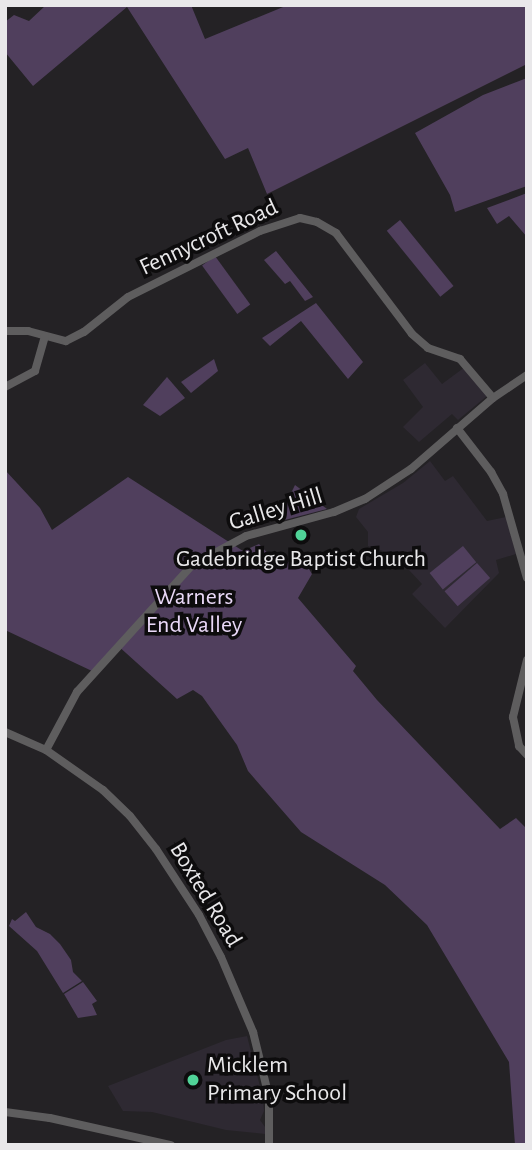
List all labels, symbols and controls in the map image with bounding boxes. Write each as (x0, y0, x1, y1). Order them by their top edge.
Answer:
street label: Fennycroft Road (135, 193, 283, 283)
street label: Galley Hill (226, 482, 326, 538)
marker: Gadebridge Baptist Church (293, 527, 309, 543)
place label: Gadebridge Baptist Church (176, 546, 426, 574)
park label: Warners End Valley (146, 584, 242, 640)
street label: Boxted Road (163, 837, 247, 953)
place label: Micklem Primary School (207, 1052, 347, 1108)
marker: Micklem Primary School (185, 1072, 201, 1088)

